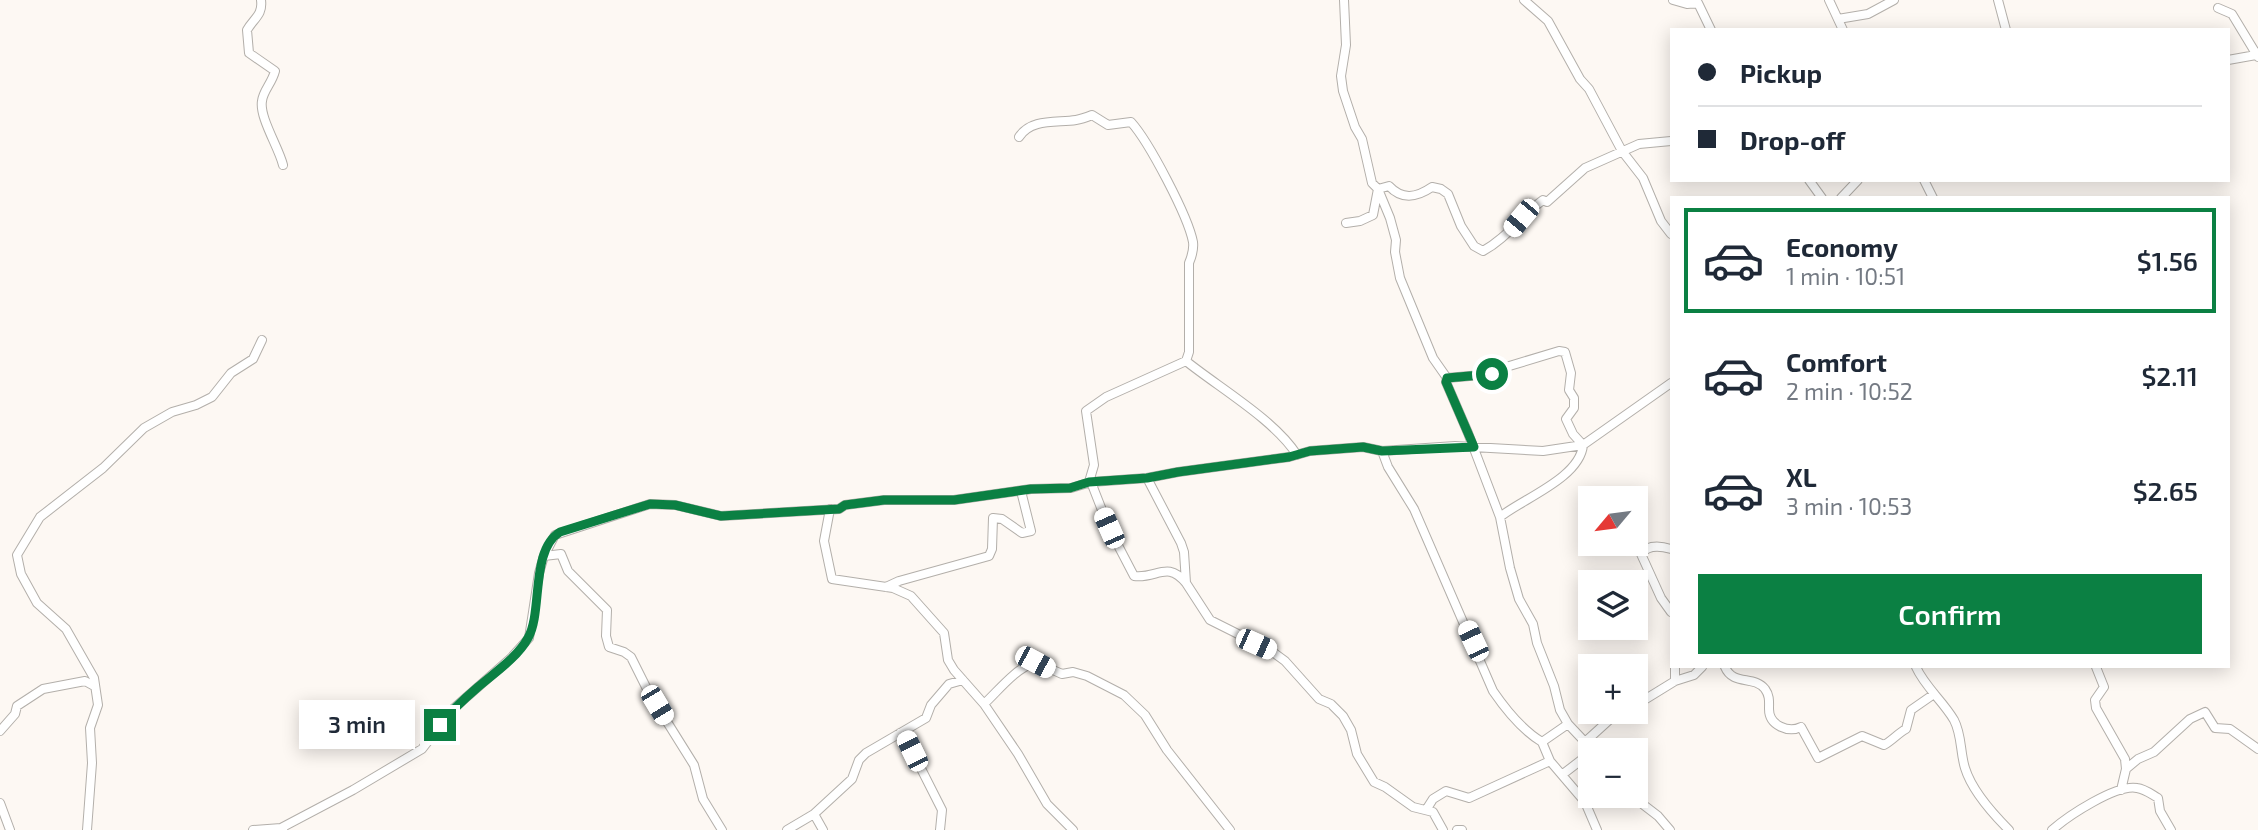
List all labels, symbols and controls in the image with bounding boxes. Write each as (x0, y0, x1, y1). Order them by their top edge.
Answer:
text: Pickup (1740, 57, 1822, 88)
text: Drop-off (1740, 124, 1845, 155)
car (1500, 195, 1543, 241)
icon: car (1702, 229, 1765, 292)
text: Economy (1786, 231, 1898, 262)
text: $1.56 (2137, 245, 2198, 276)
text: 1 min · 10:51 (1786, 262, 1905, 290)
icon: car (1702, 344, 1765, 407)
text: Comfort (1786, 346, 1887, 377)
route start (1476, 358, 1508, 390)
text: $2.11 (2141, 360, 2198, 391)
text: 2 min · 10:52 (1786, 377, 1913, 405)
icon: car (1702, 459, 1765, 522)
text: XL (1786, 461, 1817, 492)
text: $2.65 (2133, 475, 2198, 506)
north arrow (1578, 486, 1648, 556)
map controls (1578, 486, 1648, 808)
text: 3 min · 10:53 (1786, 492, 1912, 520)
car (1091, 505, 1128, 551)
button: layers (1578, 570, 1648, 640)
button: Confirm (1698, 574, 2202, 654)
car (1455, 618, 1492, 664)
car (1233, 626, 1280, 662)
car (1012, 643, 1059, 681)
button: + (1578, 654, 1648, 724)
car (638, 682, 677, 728)
callout: 3 min (300, 700, 416, 750)
route end (424, 709, 456, 741)
text: 3 min (328, 710, 386, 738)
car (894, 728, 931, 774)
button: − (1578, 738, 1648, 808)

